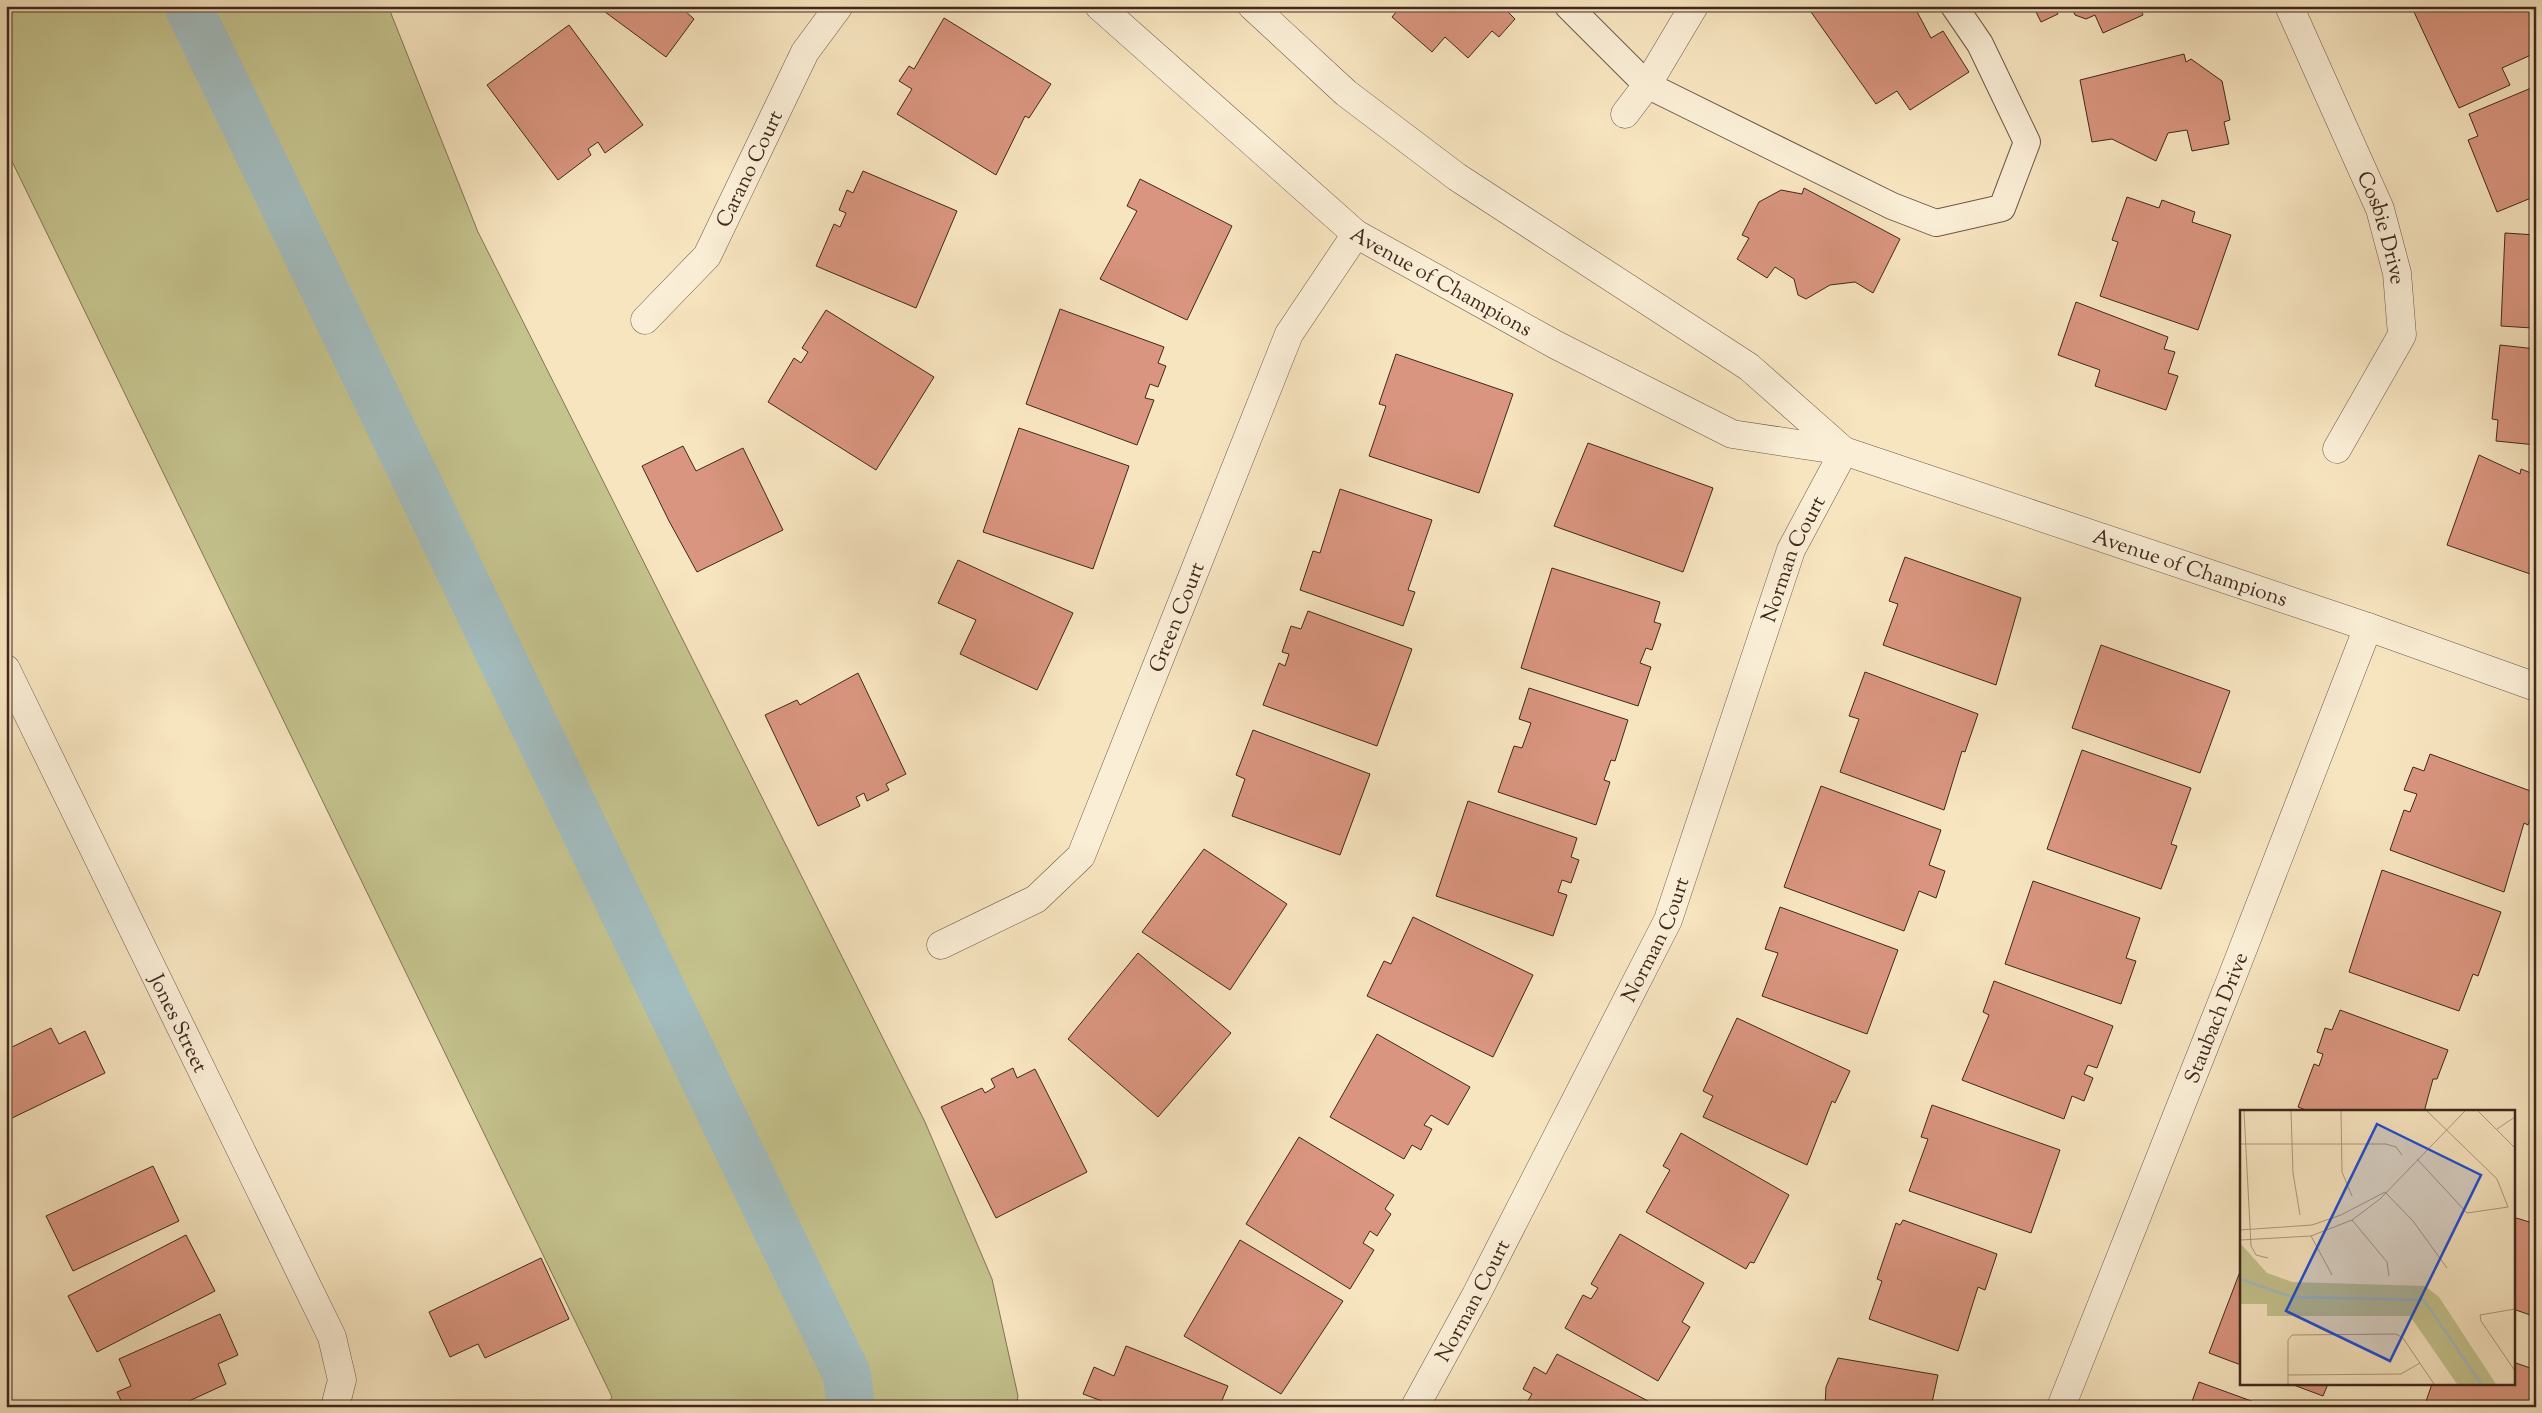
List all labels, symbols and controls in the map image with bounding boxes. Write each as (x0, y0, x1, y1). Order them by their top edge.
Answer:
street label: Carano Court (710, 106, 792, 233)
street label: Cosbie Drive (2348, 167, 2411, 286)
street label: Avenue of Champions (1344, 220, 1537, 346)
street label: Norman Court (1755, 491, 1834, 627)
street label: Avenue of Champions (2088, 523, 2291, 616)
street label: Green Court (1143, 558, 1214, 678)
street label: Norman Court (1615, 874, 1698, 1008)
street label: Staubach Drive (2178, 948, 2257, 1088)
street label: Jones Street (140, 969, 214, 1078)
inset map (2240, 1110, 2514, 1386)
street label: Norman Court (1429, 1235, 1519, 1368)

